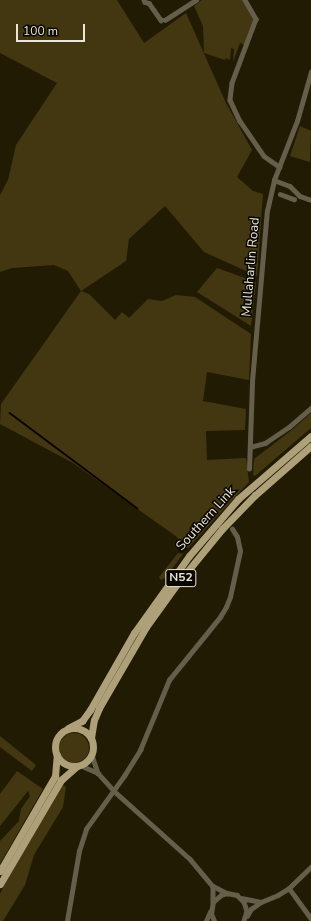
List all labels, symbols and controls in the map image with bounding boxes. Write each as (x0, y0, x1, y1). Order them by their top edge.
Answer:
scale bar (18, 16, 87, 42)
text: 100 m (23, 23, 58, 39)
street label: Mullaharlin Road (239, 217, 263, 317)
street label: Southern Link (173, 484, 239, 554)
road number: N52 (165, 568, 197, 588)

